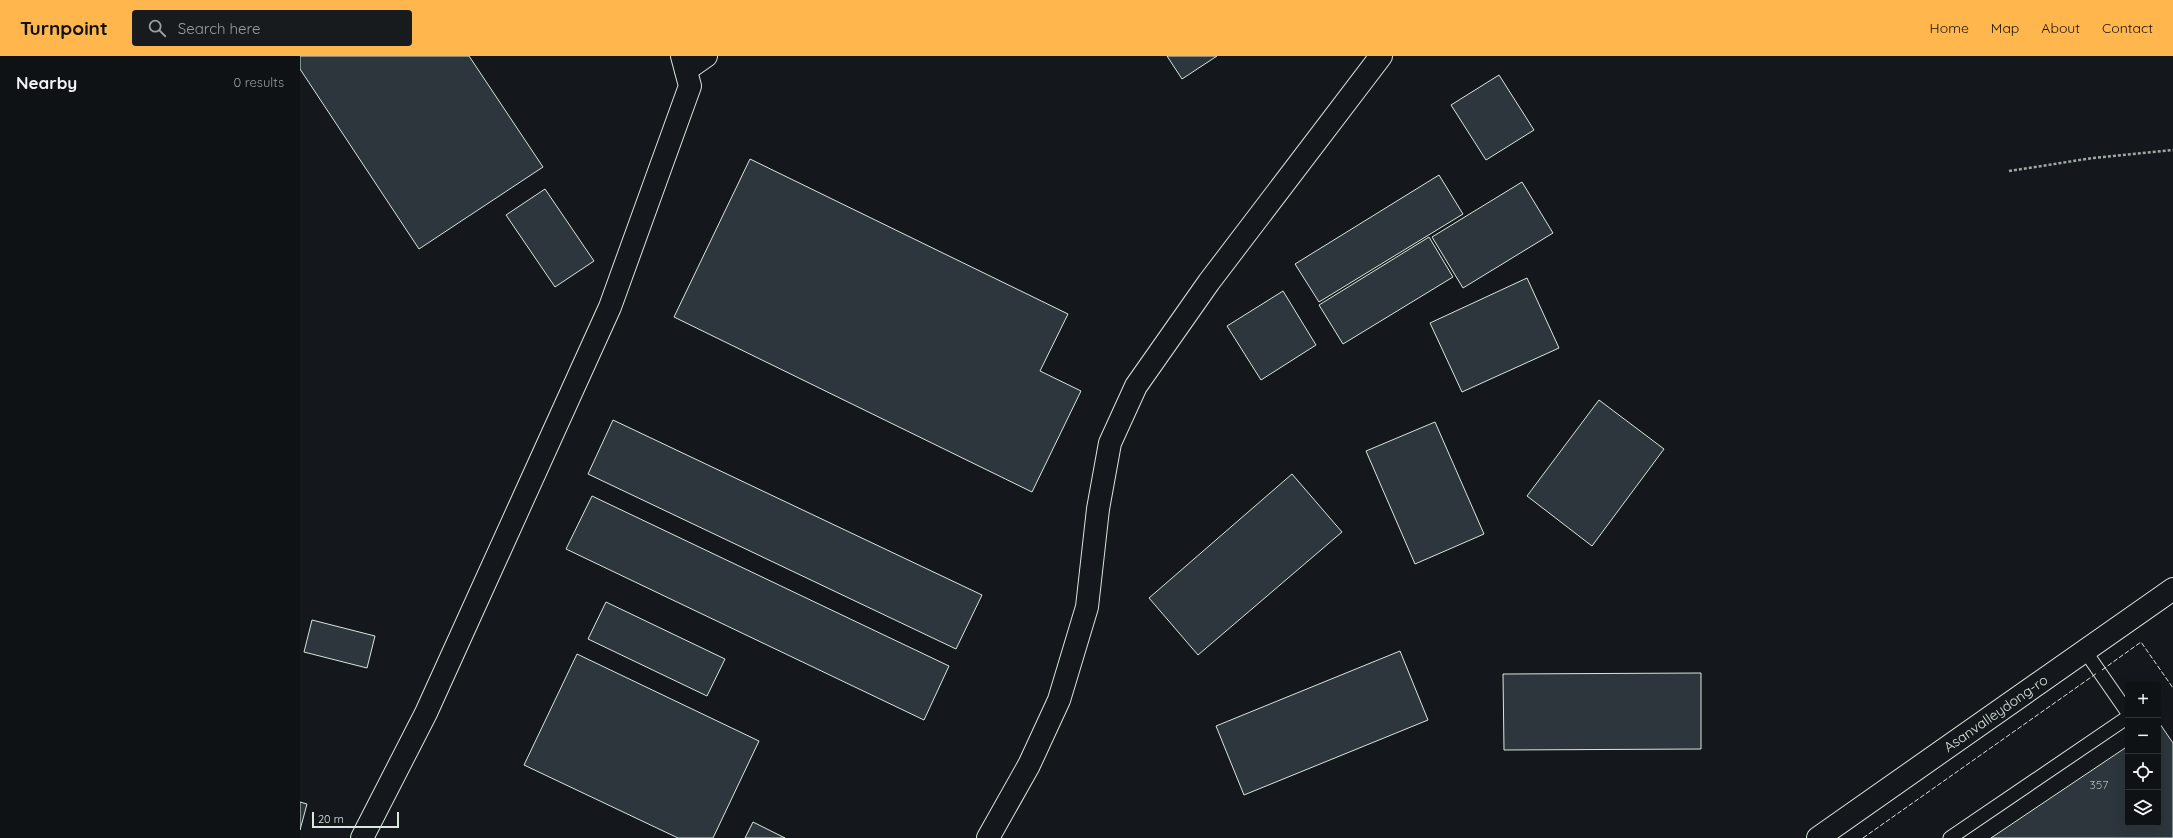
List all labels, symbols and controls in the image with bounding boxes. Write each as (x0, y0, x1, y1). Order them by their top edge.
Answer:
search box (132, 10, 412, 46)
text: Turnpoint (20, 16, 108, 40)
icon: search (146, 17, 168, 39)
text: Search here (178, 19, 261, 38)
text: Home (1930, 19, 1969, 37)
text: Map (1991, 19, 2019, 37)
text: About (2041, 19, 2080, 37)
text: Contact (2102, 19, 2153, 37)
text: Nearby (16, 72, 77, 93)
text: 0 results (233, 74, 284, 90)
street label: Asanvalleydong-ro (1940, 671, 2051, 756)
map controls (2125, 682, 2161, 826)
button: + (2125, 682, 2161, 718)
button: − (2125, 718, 2161, 754)
button: locate (2125, 754, 2161, 790)
house number: 357 (2090, 777, 2108, 792)
button: layers (2125, 790, 2161, 826)
scale bar (312, 810, 399, 829)
text: 20 m (318, 812, 344, 826)

